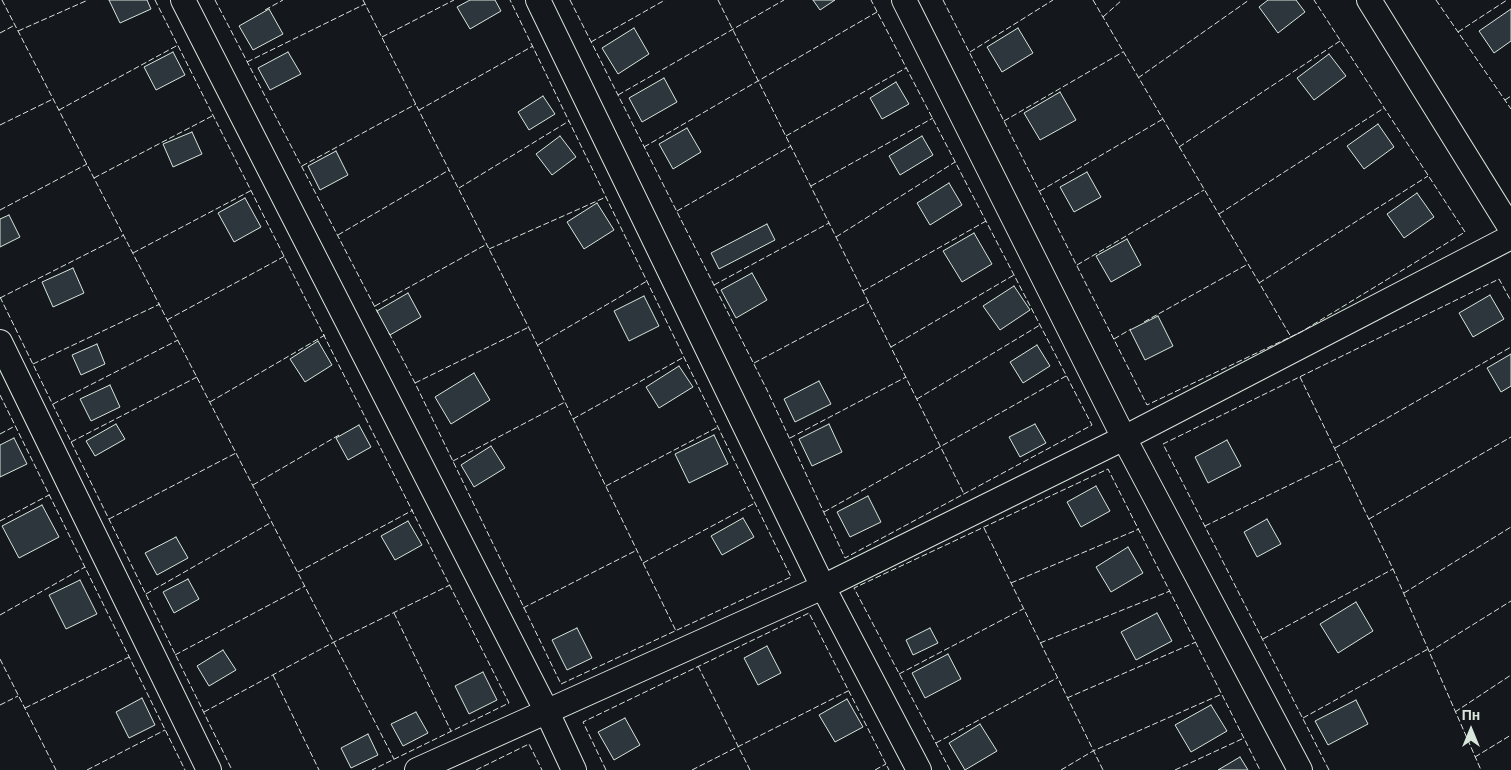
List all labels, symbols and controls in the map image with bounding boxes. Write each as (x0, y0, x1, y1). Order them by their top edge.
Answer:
north arrow (1446, 705, 1496, 755)
text: Пн (1462, 706, 1480, 724)

